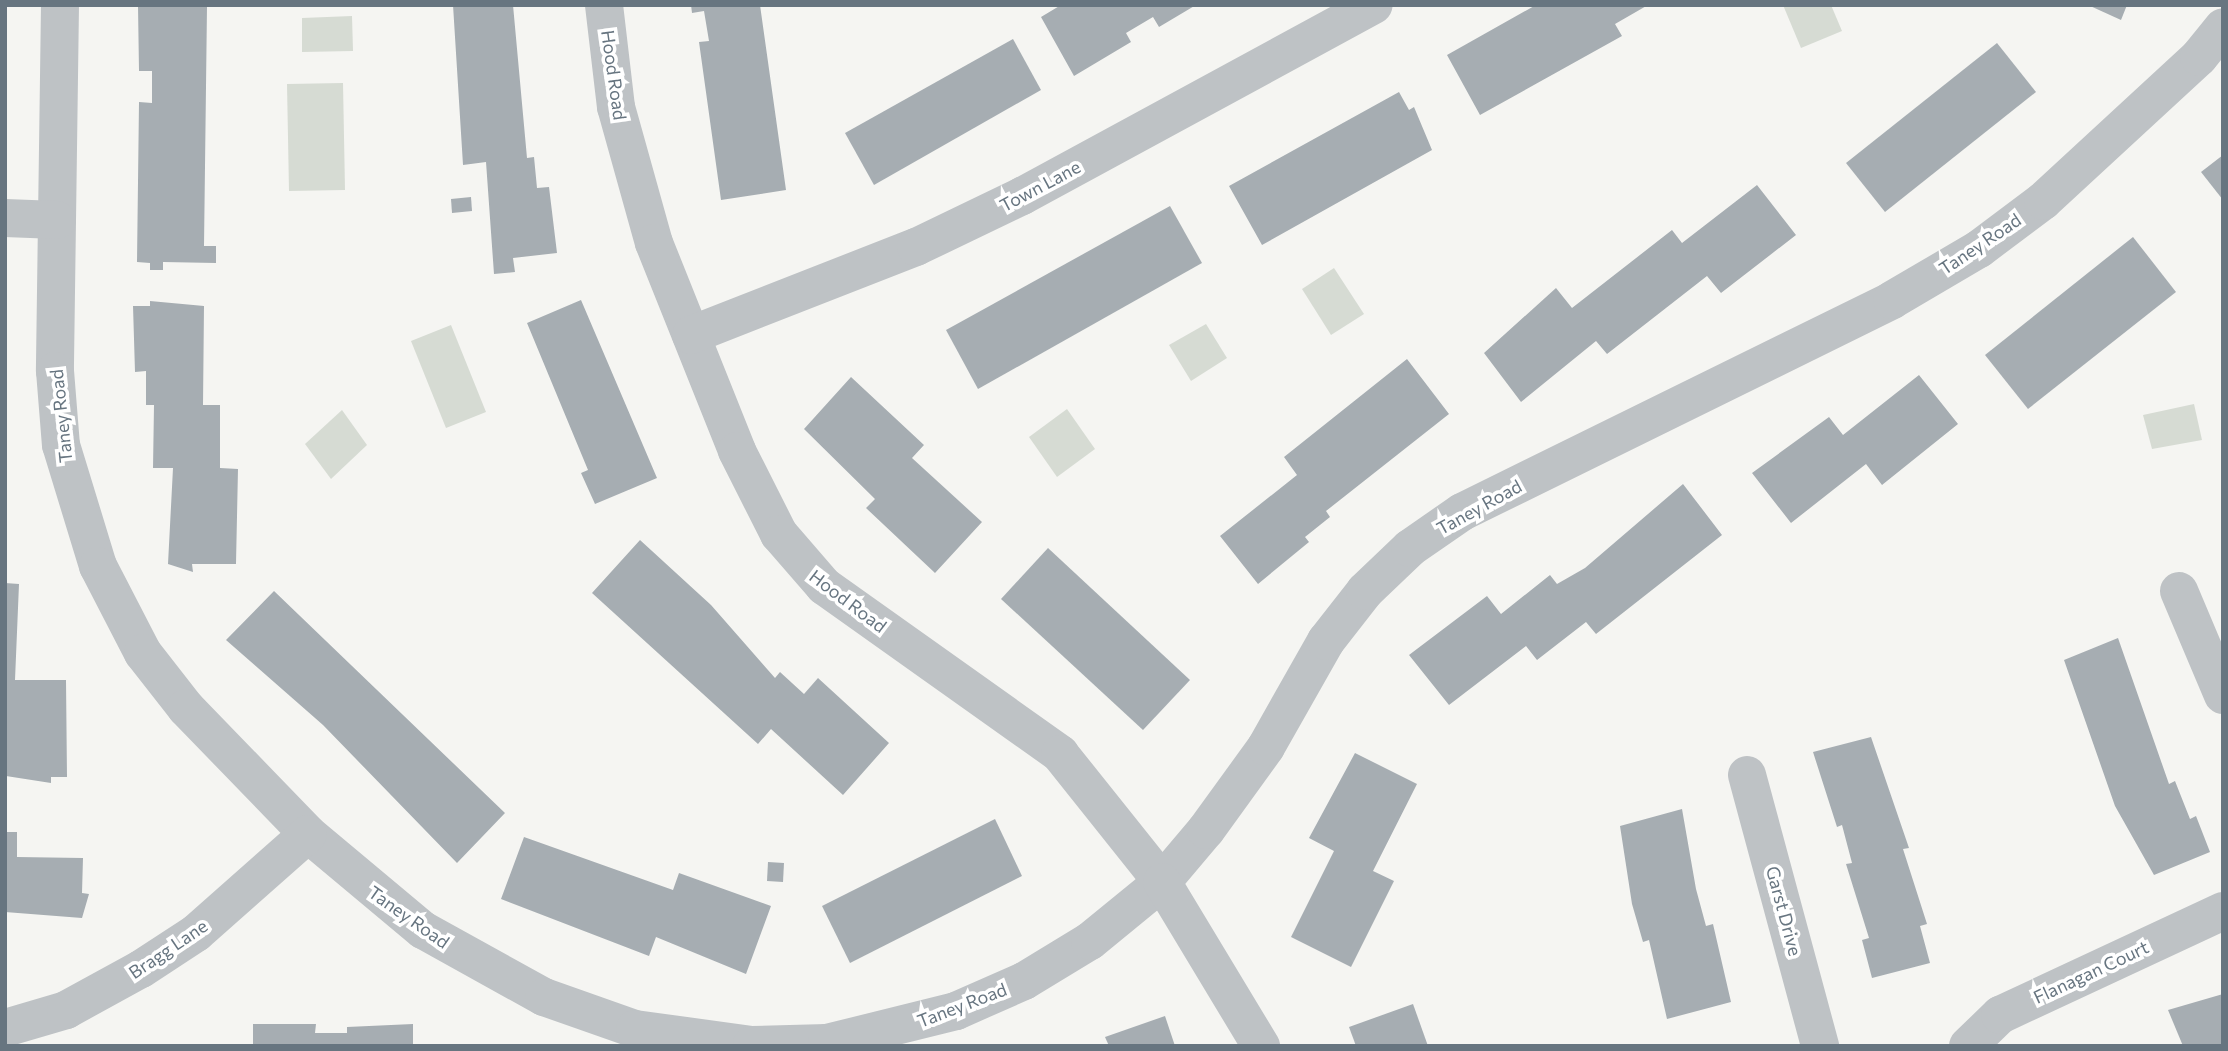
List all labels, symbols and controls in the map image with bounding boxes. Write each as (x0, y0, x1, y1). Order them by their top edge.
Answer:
street label: Hood Road (597, 29, 631, 121)
street label: Town Lane (996, 156, 1084, 216)
street label: Taney Road (1935, 209, 2025, 279)
street label: Taney Road (45, 368, 77, 464)
street label: Taney Road (1433, 475, 1525, 539)
street label: Hood Road (805, 565, 891, 637)
street label: Garst Drive (1762, 864, 1806, 958)
street label: Taney Road (364, 881, 454, 953)
street label: Bragg Lane (124, 915, 212, 983)
street label: Flanagan Court (2030, 936, 2152, 1008)
street label: Taney Road (914, 978, 1010, 1032)

